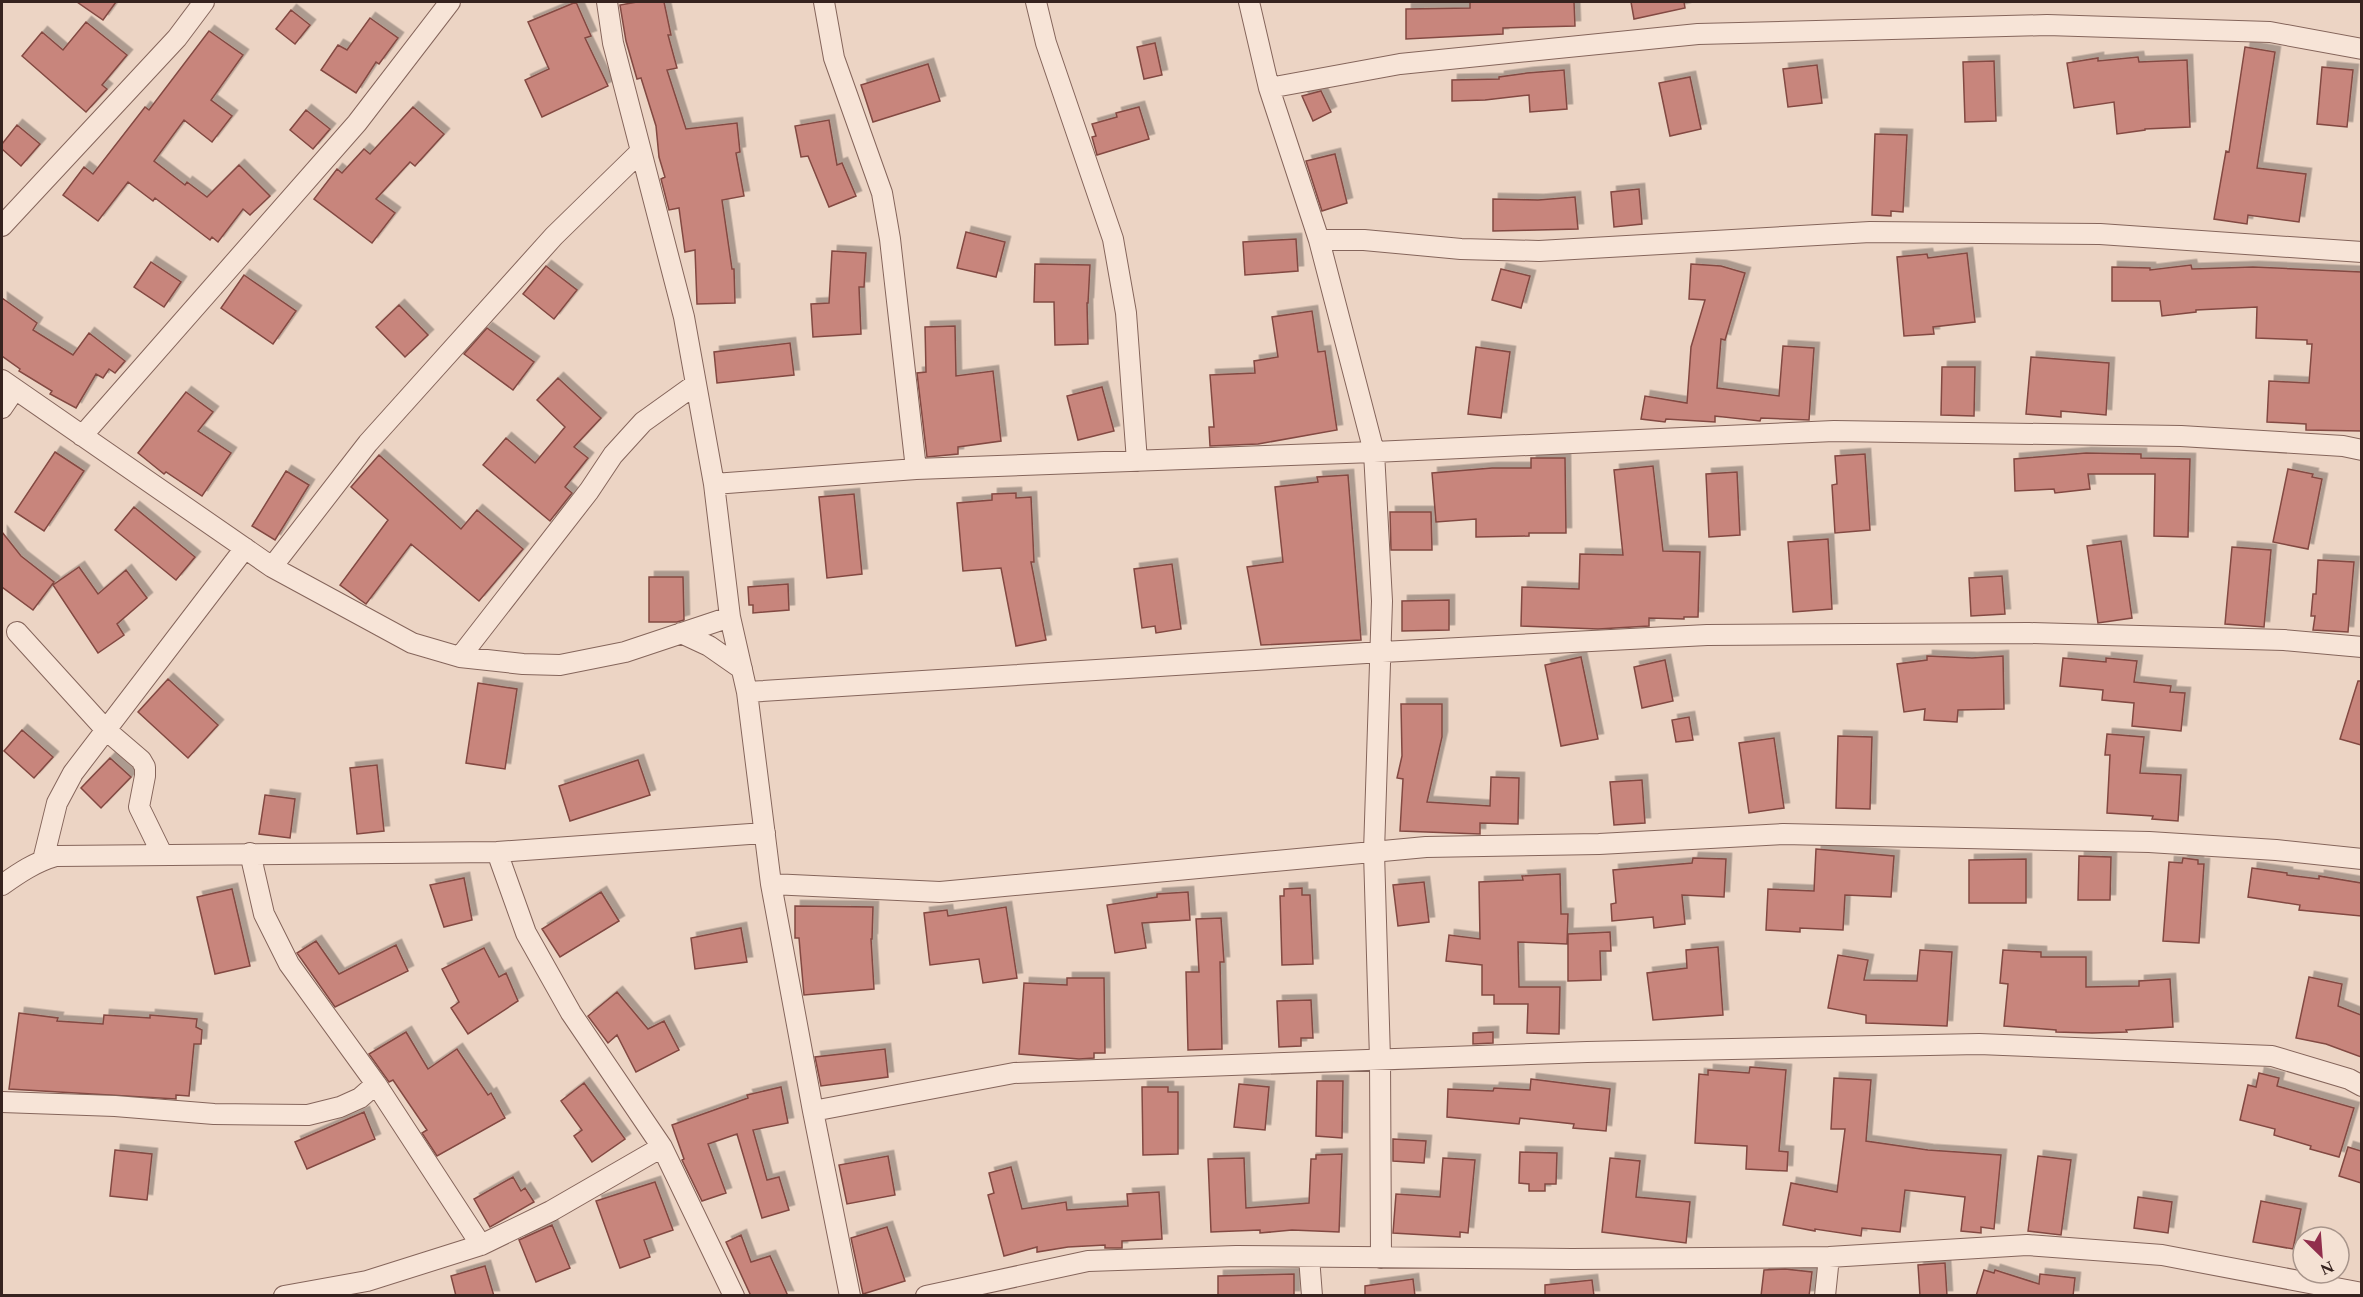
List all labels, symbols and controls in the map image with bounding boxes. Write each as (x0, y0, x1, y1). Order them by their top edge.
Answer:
north arrow (2291, 1225, 2351, 1285)
text: N (2316, 1254, 2338, 1281)

